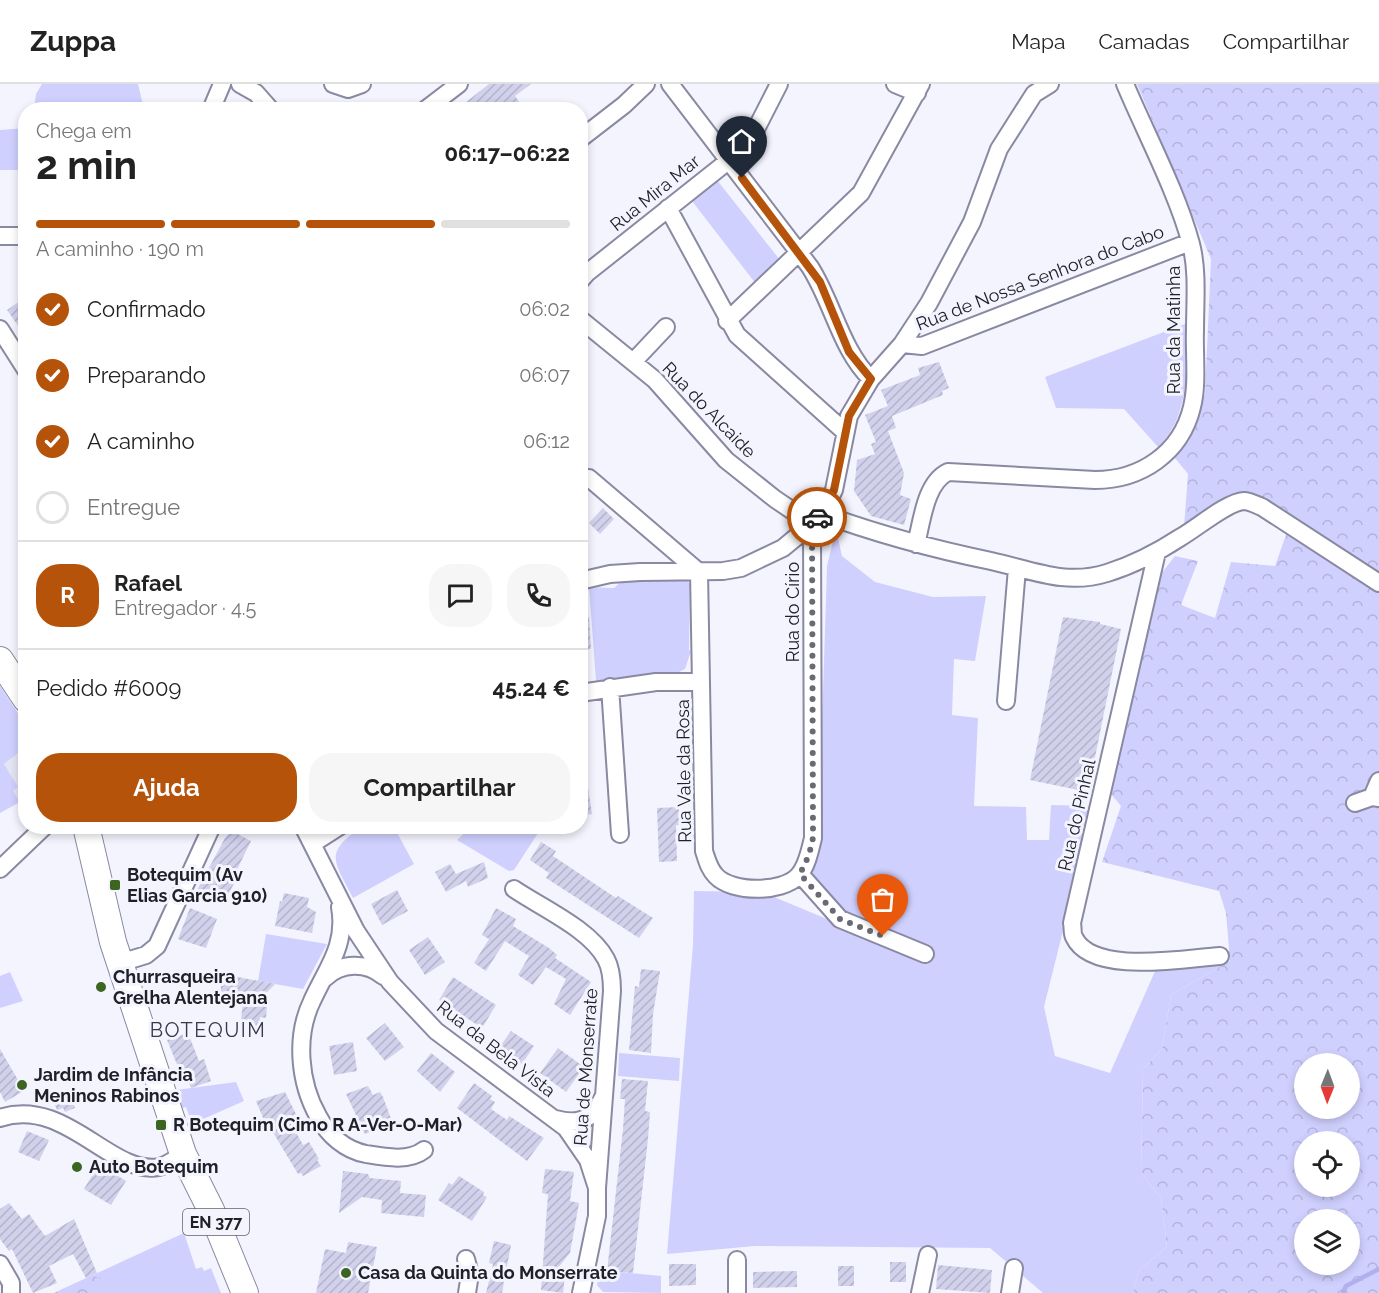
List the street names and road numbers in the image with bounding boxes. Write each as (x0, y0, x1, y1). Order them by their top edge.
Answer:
street label: Rua Mira Mar (606, 150, 704, 235)
street label: Rua de Nossa Senhora do Cabo (913, 220, 1167, 335)
street label: Rua da Matinha (1163, 266, 1184, 394)
street label: Rua do Alcaide (658, 357, 761, 462)
street label: Rua do Círio (782, 562, 803, 662)
street label: Rua Vale da Rosa (672, 699, 695, 843)
street label: Rua do Pinhal (1053, 757, 1100, 873)
street label: Rua de Monserrate (570, 987, 602, 1146)
street label: Rua da Bela Vista (433, 996, 560, 1101)
road number: EN 377 (183, 1209, 249, 1235)

